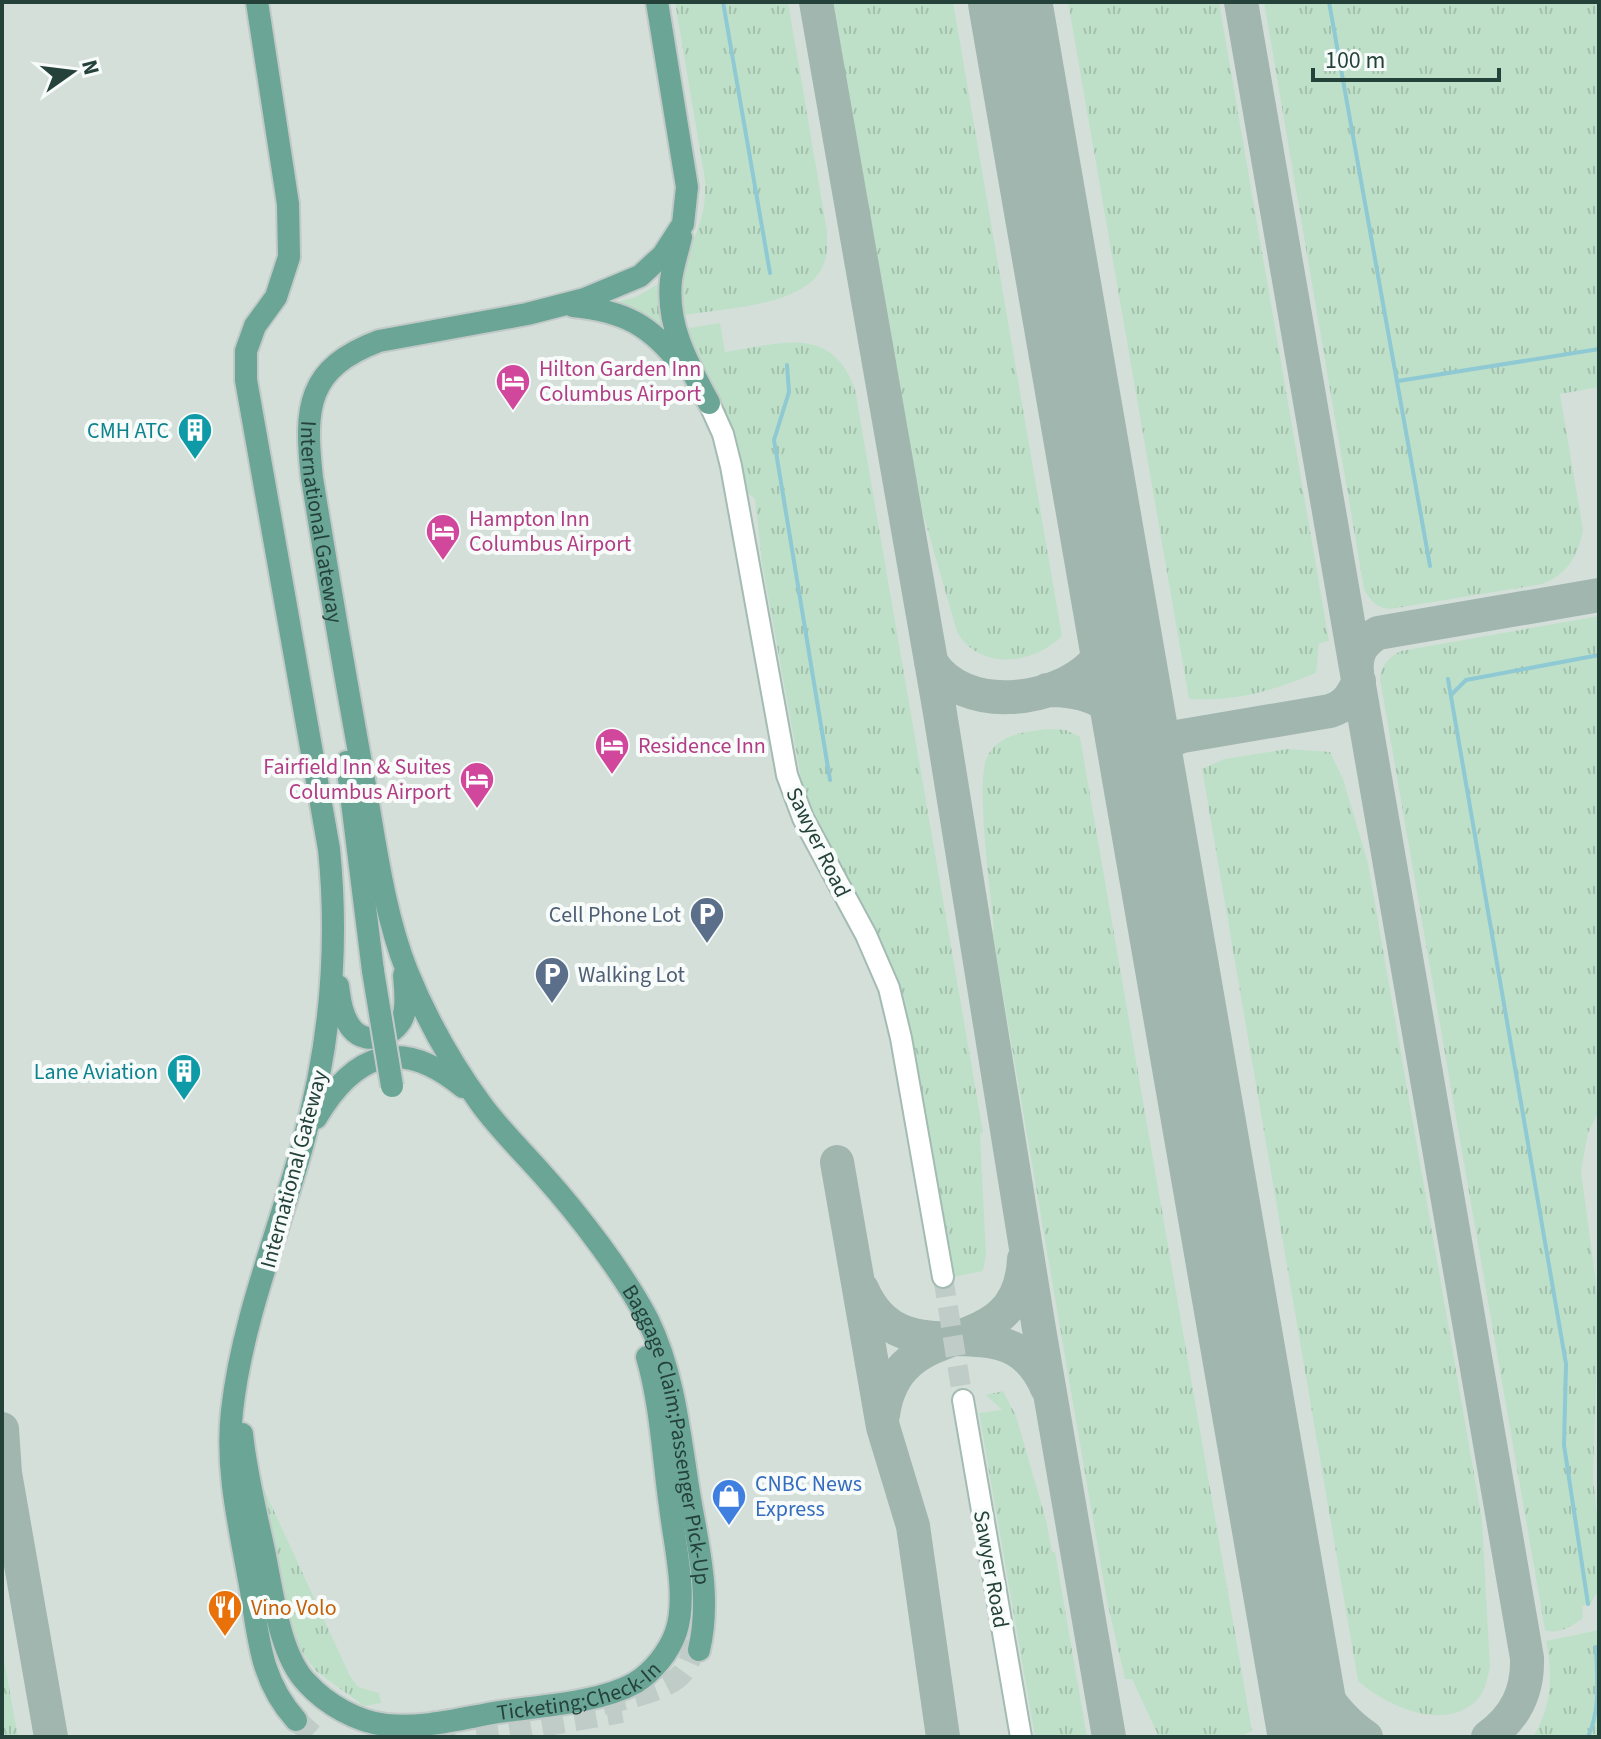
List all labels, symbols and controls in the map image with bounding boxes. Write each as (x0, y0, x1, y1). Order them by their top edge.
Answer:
north arrow (32, 32, 112, 112)
scale bar (1313, 32, 1499, 82)
text: 100 m (1325, 43, 1385, 78)
text: N (73, 56, 108, 78)
place label: Hilton Garden Inn Columbus Airport (539, 353, 702, 410)
hotel icon: Hilton Garden Inn Columbus Airport (494, 362, 532, 412)
building icon: CMH ATC (176, 411, 214, 461)
place label: CMH ATC (87, 415, 169, 447)
street label: International Gateway (292, 420, 351, 626)
place label: Hampton Inn Columbus Airport (469, 503, 632, 560)
hotel icon: Hampton Inn Columbus Airport (424, 512, 462, 562)
hotel icon: Residence Inn (593, 726, 631, 776)
place label: Residence Inn (638, 730, 766, 762)
place label: Fairfield Inn & Suites Columbus Airport (263, 751, 452, 808)
hotel icon: Fairfield Inn & Suites Columbus Airport (458, 760, 496, 810)
street label: Sawyer Road (778, 782, 859, 903)
parking icon: Cell Phone Lot (688, 895, 726, 945)
place label: Cell Phone Lot (549, 899, 682, 931)
parking icon: Walking Lot (533, 955, 571, 1005)
place label: Walking Lot (578, 959, 685, 991)
building icon: Lane Aviation (165, 1052, 203, 1102)
place label: Lane Aviation (34, 1056, 158, 1088)
street label: International Gateway (252, 1066, 336, 1272)
street label: Baggage Claim;Passenger Pick-Up (614, 1278, 718, 1586)
place label: CNBC News Express (755, 1468, 862, 1525)
shop icon: CNBC News Express (710, 1477, 748, 1527)
street label: Sawyer Road (965, 1508, 1017, 1631)
restaurant icon: Vino Volo (206, 1588, 244, 1638)
place label: Vino Volo (251, 1592, 337, 1624)
street label: Ticketing;Check-In (495, 1654, 669, 1729)

